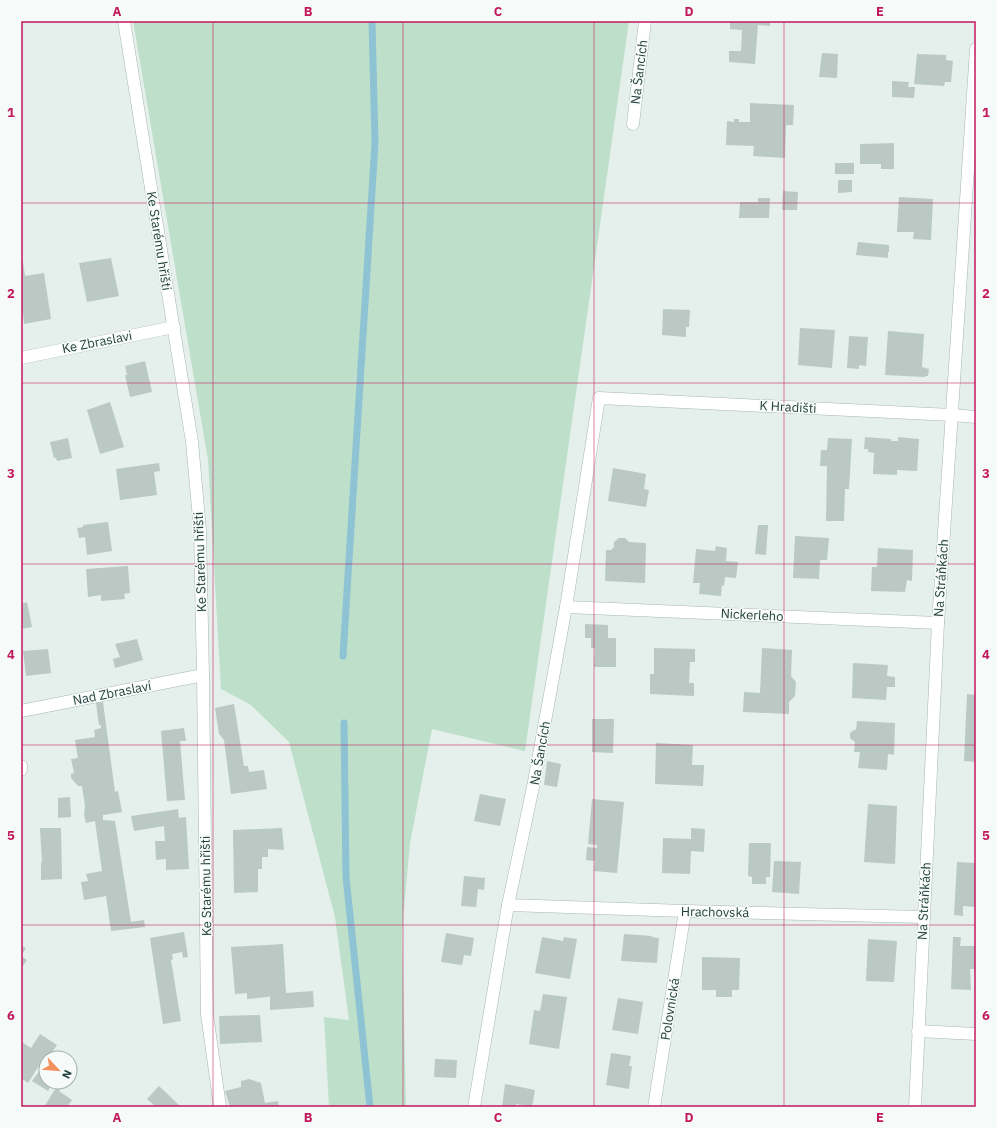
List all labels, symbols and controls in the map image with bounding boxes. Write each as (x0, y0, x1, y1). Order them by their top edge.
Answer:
text: A (113, 3, 122, 20)
text: B (304, 3, 313, 20)
text: C (494, 3, 503, 20)
text: D (684, 3, 694, 20)
text: E (876, 3, 884, 20)
street label: Na Šancích (627, 39, 651, 105)
text: 1 (7, 104, 15, 121)
text: 1 (982, 104, 990, 121)
street label: Ke Starému hřišti (143, 190, 175, 292)
text: 2 (7, 285, 15, 302)
text: 2 (982, 285, 990, 302)
street label: Ke Zbraslavi (60, 327, 134, 357)
street label: K Hradišti (759, 397, 817, 417)
text: 3 (7, 465, 15, 482)
text: 3 (982, 465, 990, 482)
street label: Ke Starému hřišti (190, 512, 210, 612)
street label: Na Stráňkách (930, 538, 952, 618)
street label: Nickerleho (720, 605, 784, 625)
text: 4 (7, 646, 15, 663)
text: 4 (982, 646, 990, 663)
street label: Nad Zbraslaví (71, 677, 154, 709)
street label: Na Šancích (526, 720, 554, 786)
text: 5 (7, 827, 15, 844)
text: 5 (982, 827, 990, 844)
street label: Ke Starému hřišti (197, 836, 215, 936)
street label: Na Stráňkách (913, 862, 935, 940)
street label: Hrachovská (681, 903, 749, 921)
street label: Polovnická (657, 977, 683, 1041)
text: 6 (7, 1007, 15, 1024)
text: 6 (982, 1007, 990, 1024)
north arrow (38, 1050, 78, 1090)
text: N (59, 1068, 75, 1081)
text: A (113, 1109, 122, 1126)
text: B (304, 1109, 313, 1126)
text: C (494, 1109, 503, 1126)
text: D (684, 1109, 694, 1126)
text: E (876, 1109, 884, 1126)

